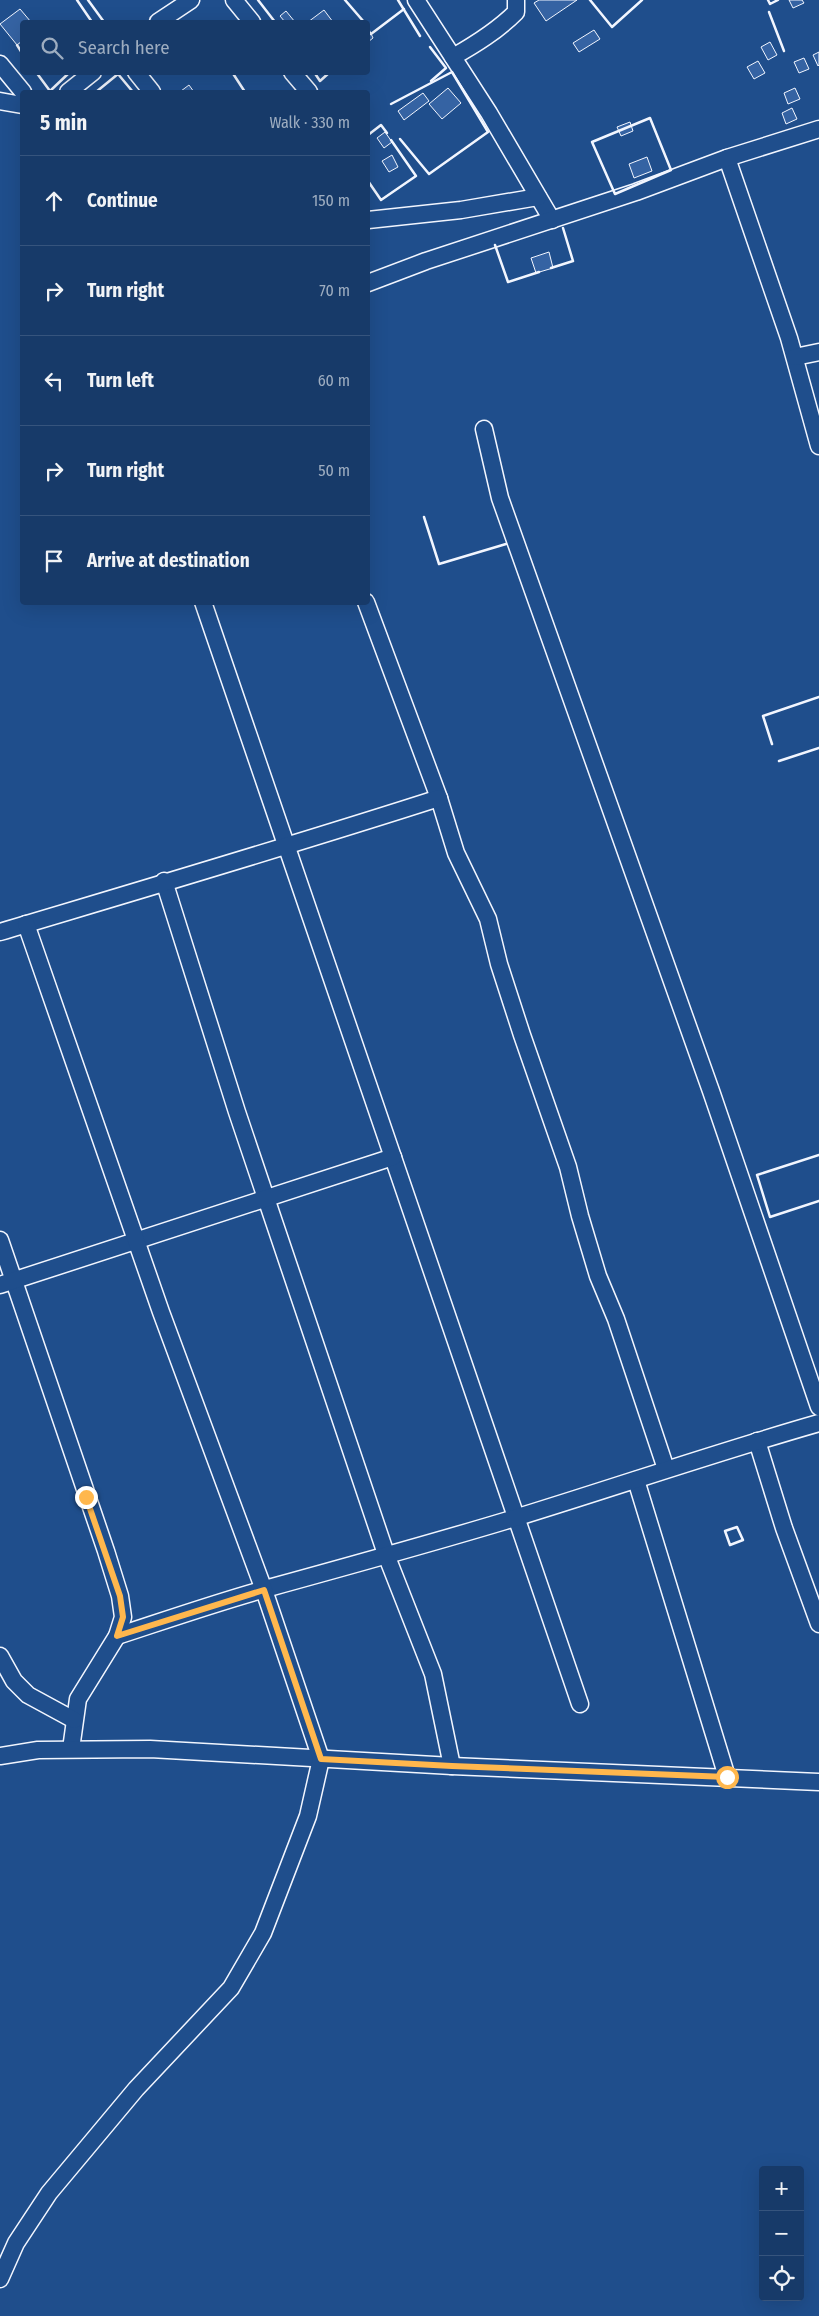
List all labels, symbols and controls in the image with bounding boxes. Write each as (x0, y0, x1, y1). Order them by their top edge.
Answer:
search box (20, 20, 370, 75)
icon: search (38, 34, 66, 62)
text: Search here (78, 36, 170, 59)
text: 5 min (40, 110, 87, 136)
text: Walk · 330 m (269, 113, 350, 132)
icon: ahead (40, 187, 68, 215)
text: Continue (87, 189, 158, 212)
text: 150 m (312, 191, 350, 210)
icon: right (40, 277, 68, 305)
text: Turn right (87, 279, 164, 302)
text: 70 m (319, 281, 350, 300)
icon: left (40, 367, 68, 395)
text: Turn left (87, 369, 154, 392)
text: 60 m (318, 371, 350, 390)
icon: right (40, 457, 68, 485)
text: Turn right (87, 459, 164, 482)
text: 50 m (318, 461, 350, 480)
icon: arrive (40, 547, 68, 575)
text: Arrive at destination (87, 549, 250, 572)
route end (75, 1486, 98, 1509)
route start (716, 1766, 739, 1789)
map controls (759, 2166, 804, 2301)
button: + (759, 2166, 804, 2211)
button: − (759, 2211, 804, 2256)
button: locate (759, 2256, 804, 2301)

